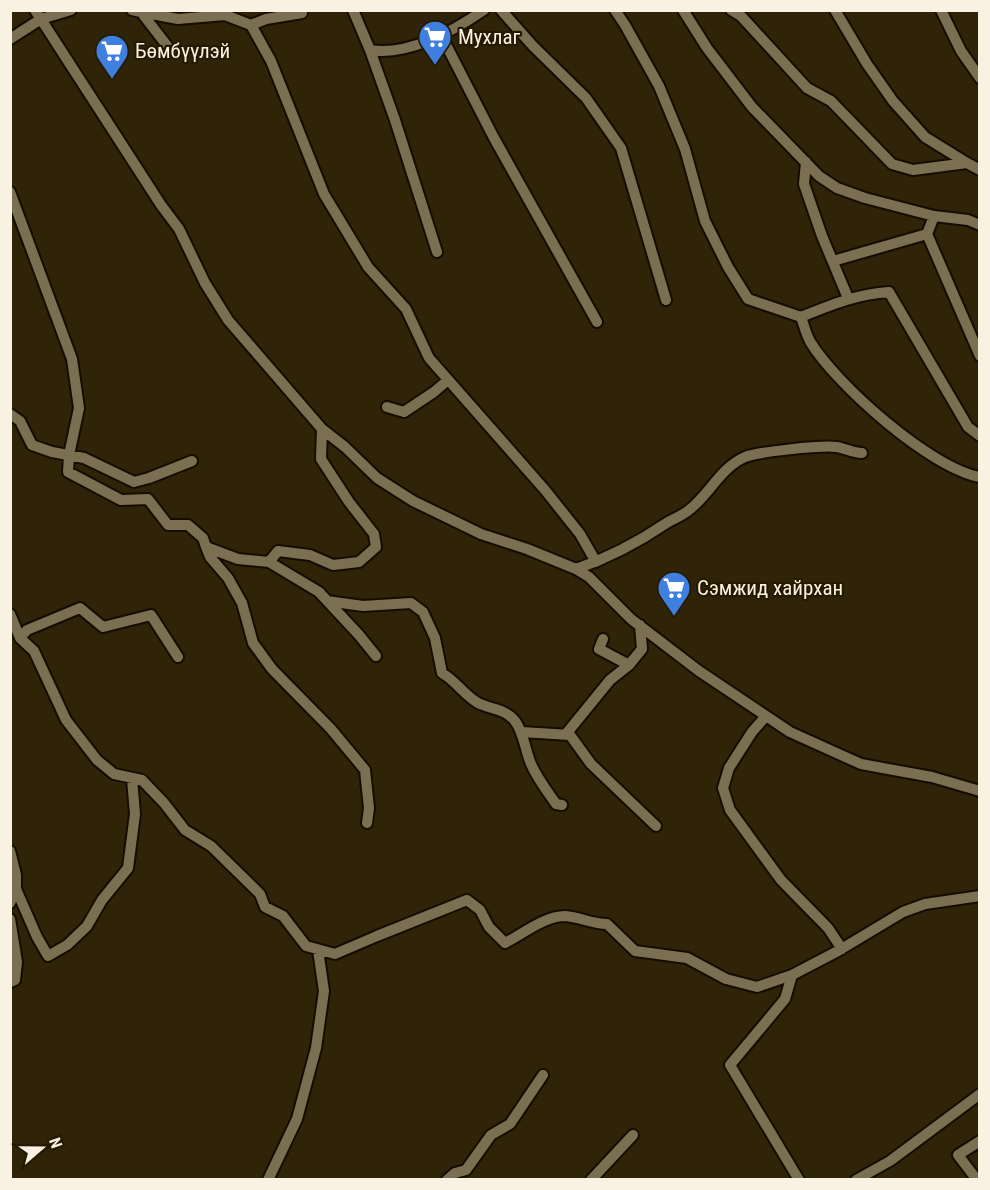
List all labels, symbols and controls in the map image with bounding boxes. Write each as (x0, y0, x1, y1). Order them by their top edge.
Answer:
supermarket icon: Мухлаг (417, 19, 453, 66)
place label: Мухлаг (458, 25, 521, 49)
supermarket icon: Бөмбүүлэй (94, 33, 130, 80)
place label: Бөмбүүлэй (135, 39, 230, 63)
supermarket icon: Сэмжид хайрхан (656, 570, 692, 617)
place label: Сэмжид хайрхан (697, 576, 843, 600)
north arrow (12, 1118, 72, 1178)
text: N (45, 1135, 66, 1151)

